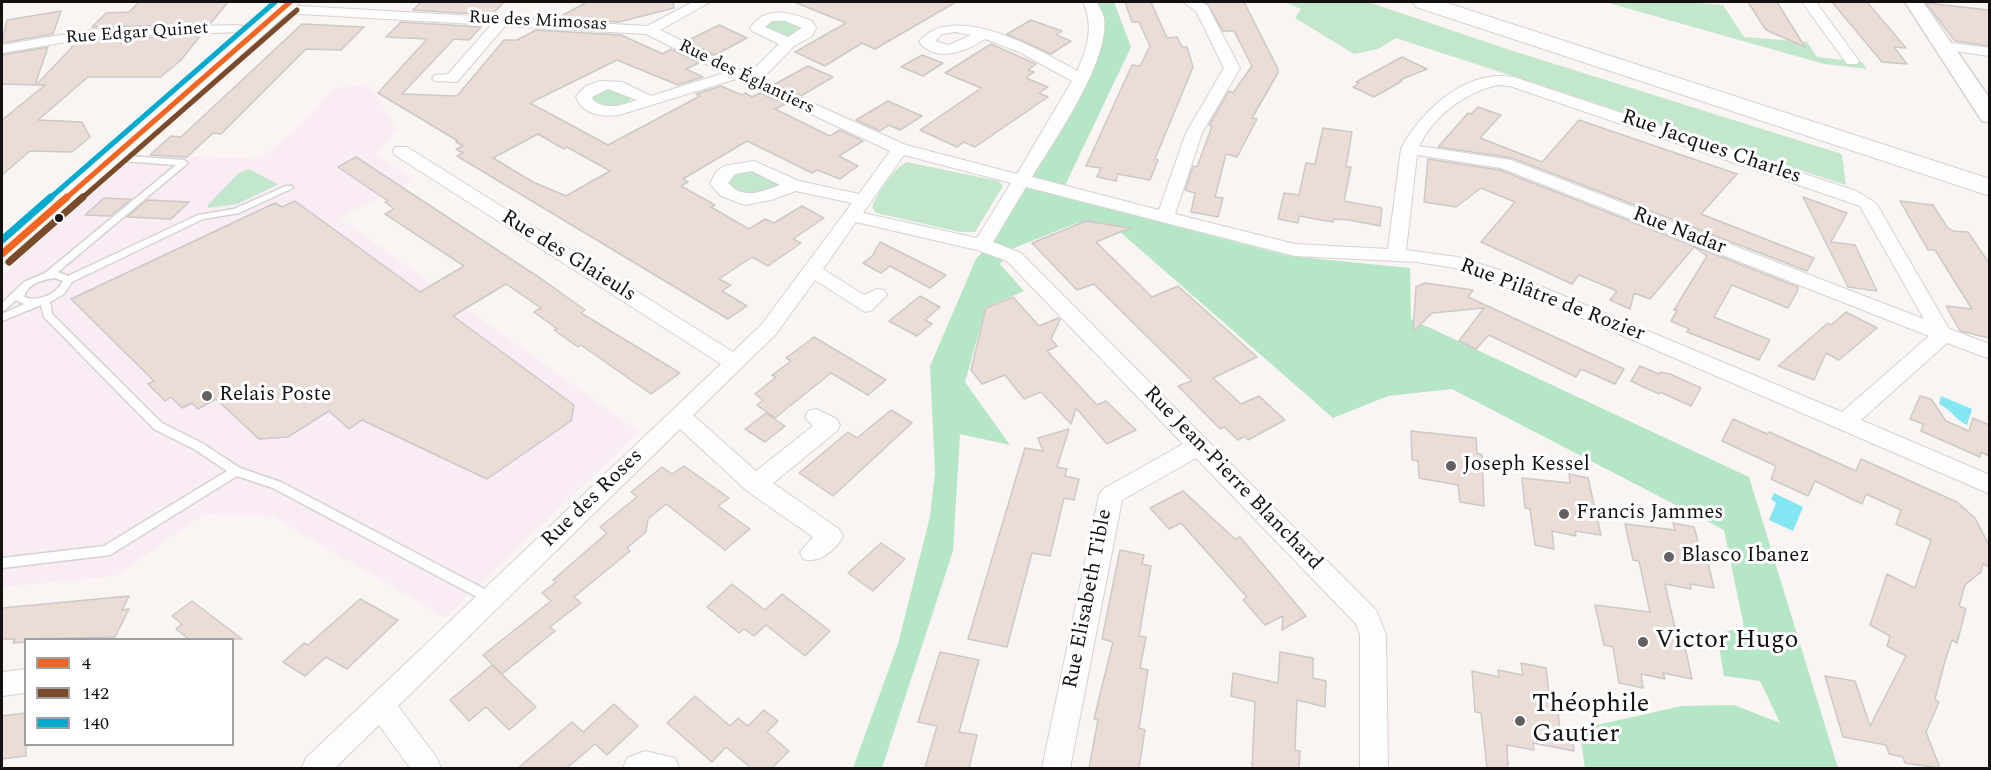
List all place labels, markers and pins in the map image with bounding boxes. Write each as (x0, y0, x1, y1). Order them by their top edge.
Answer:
unlabelled marker (53, 212, 65, 224)
place label: Relais Poste (219, 383, 331, 409)
marker: Relais Poste (200, 389, 214, 403)
place label: Joseph Kessel (1463, 453, 1590, 479)
marker: Joseph Kessel (1444, 459, 1458, 473)
place label: Francis Jammes (1576, 501, 1723, 527)
marker: Francis Jammes (1557, 507, 1571, 521)
place label: Blasco Ibanez (1681, 544, 1810, 570)
marker: Blasco Ibanez (1662, 550, 1676, 564)
place label: Victor Hugo (1655, 626, 1799, 658)
marker: Victor Hugo (1636, 635, 1650, 649)
place label: Théophile Gautier (1532, 690, 1649, 752)
marker: Théophile Gautier (1513, 714, 1527, 728)

